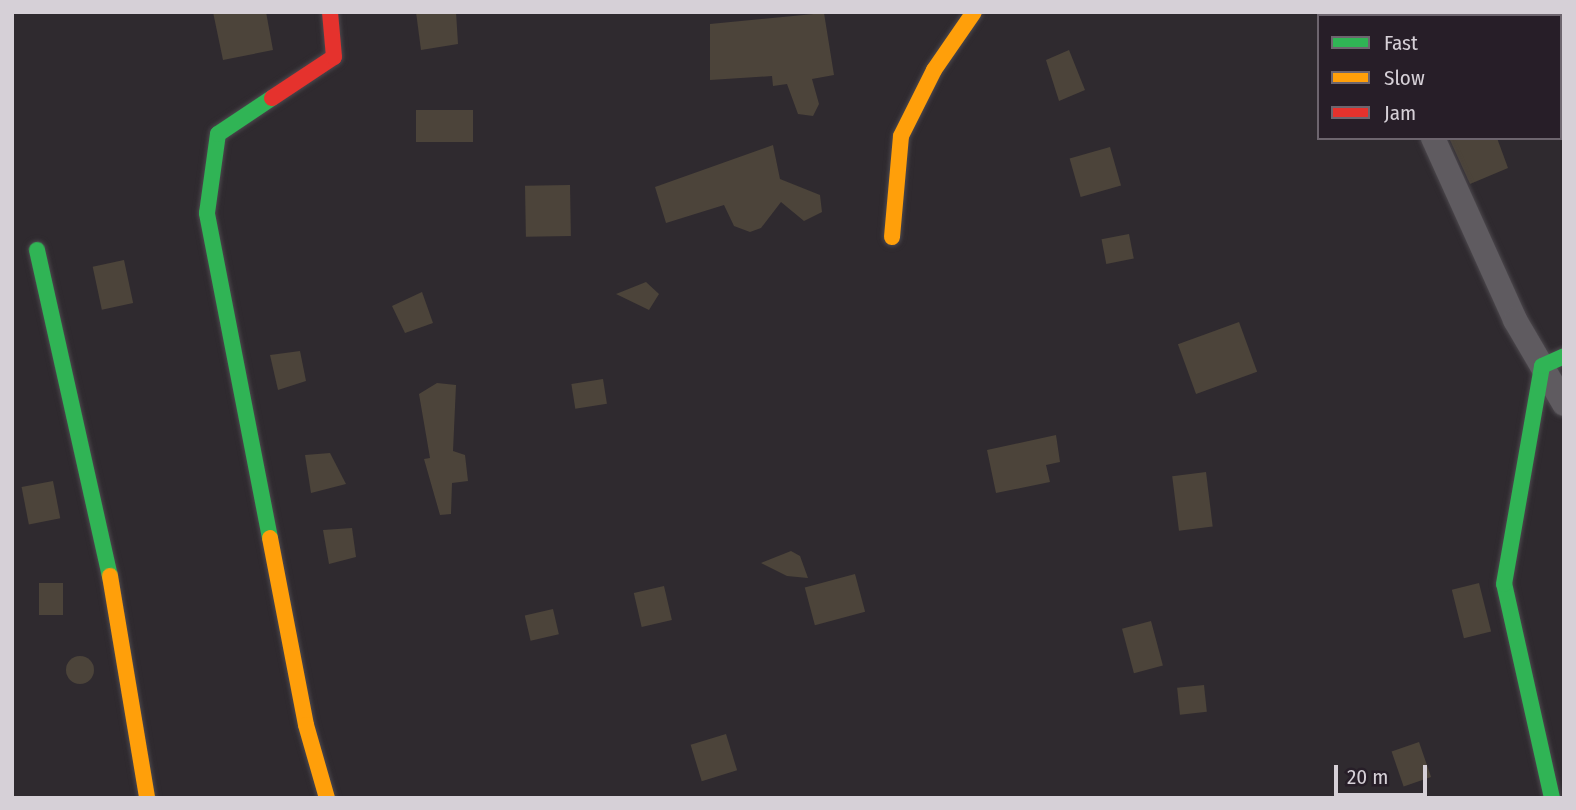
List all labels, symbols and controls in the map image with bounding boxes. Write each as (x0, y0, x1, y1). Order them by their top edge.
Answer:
legend (1317, 14, 1562, 140)
text: Fast (1384, 30, 1418, 56)
text: Slow (1384, 65, 1425, 91)
text: Jam (1384, 100, 1416, 126)
scale bar (1338, 750, 1431, 794)
text: 20 m (1347, 764, 1388, 790)

